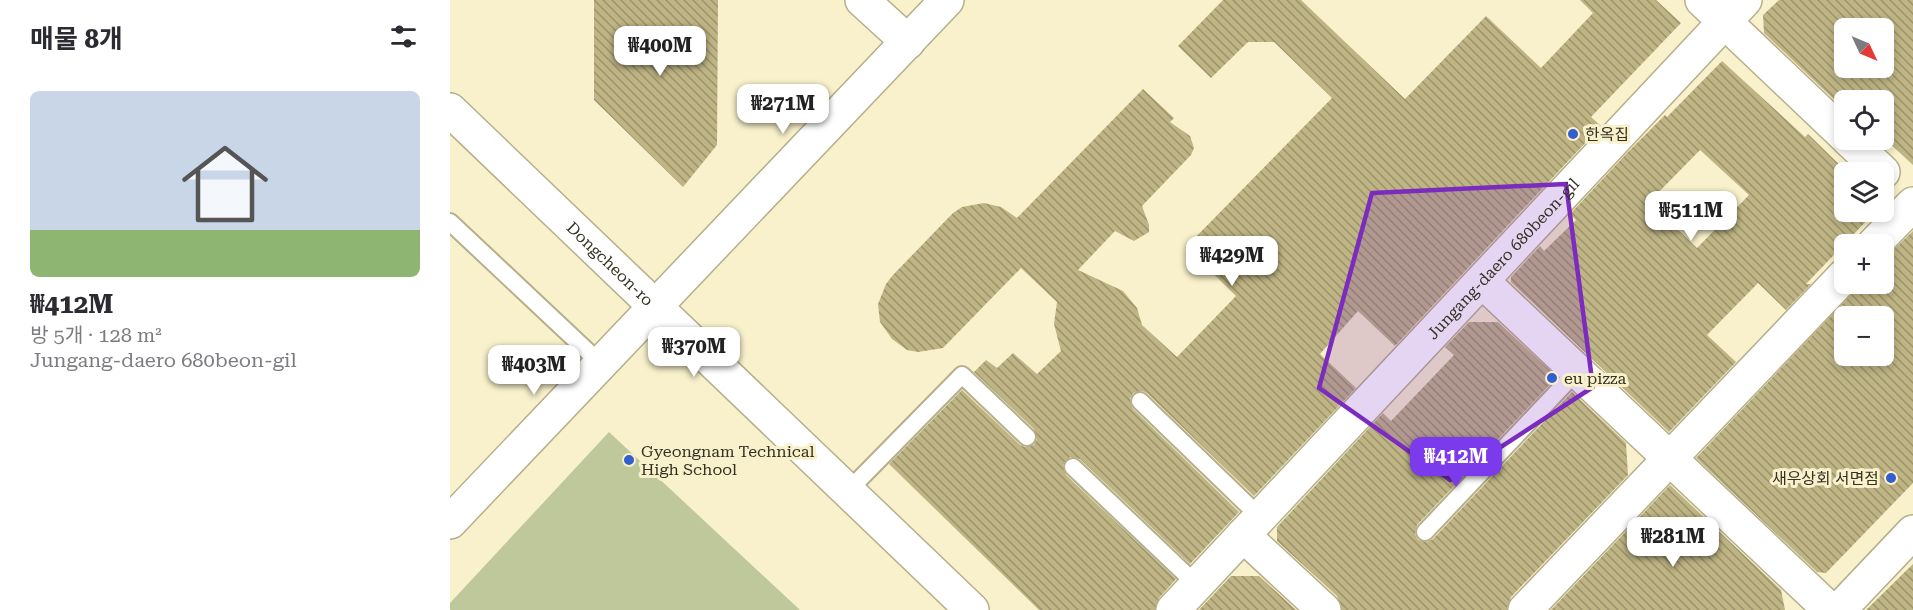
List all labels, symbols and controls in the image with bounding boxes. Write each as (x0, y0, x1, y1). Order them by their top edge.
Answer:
north arrow (1834, 18, 1894, 78)
map controls (1834, 18, 1894, 366)
icon: filters (387, 20, 420, 53)
text: 매물 8개 (30, 24, 123, 54)
pin: ₩400M (618, 26, 702, 77)
text: ₩400M (628, 33, 692, 57)
pin: ₩271M (741, 84, 825, 135)
button: locate (1834, 90, 1894, 150)
text: ₩271M (751, 91, 815, 115)
place label: 한옥집 (1585, 125, 1629, 144)
marker: 한옥집 (1566, 127, 1580, 141)
icon: home (171, 130, 279, 238)
button: layers (1834, 162, 1894, 222)
street label: Jungang-daero 680beon-gil (1423, 174, 1583, 343)
pin: ₩511M (1649, 191, 1733, 242)
text: ₩511M (1659, 198, 1723, 222)
street label: Dongcheon-ro (563, 218, 657, 310)
button: + (1834, 234, 1894, 294)
pin: ₩429M (1190, 236, 1274, 287)
text: ₩429M (1200, 243, 1264, 267)
text: ₩412M (30, 289, 113, 319)
button: − (1834, 306, 1894, 366)
text: 방 5개 · 128 m² (30, 323, 162, 347)
pin: ₩370M (652, 327, 736, 378)
text: ₩370M (662, 334, 726, 358)
pin: ₩403M (492, 345, 576, 396)
text: Jungang-daero 680beon-gil (30, 348, 297, 372)
text: ₩403M (502, 352, 566, 376)
place label: eu pizza (1564, 369, 1627, 388)
marker: eu pizza (1545, 371, 1559, 385)
pin: ₩412M (1414, 437, 1498, 488)
place label: Gyeongnam Technical High School (641, 442, 814, 479)
text: ₩412M (1424, 444, 1488, 468)
marker: Gyeongnam Technical High School (622, 453, 636, 467)
place label: 새우상회 서면점 (1772, 469, 1879, 488)
marker: 새우상회 서면점 (1884, 471, 1898, 485)
pin: ₩281M (1631, 517, 1715, 568)
text: ₩281M (1641, 524, 1705, 548)

